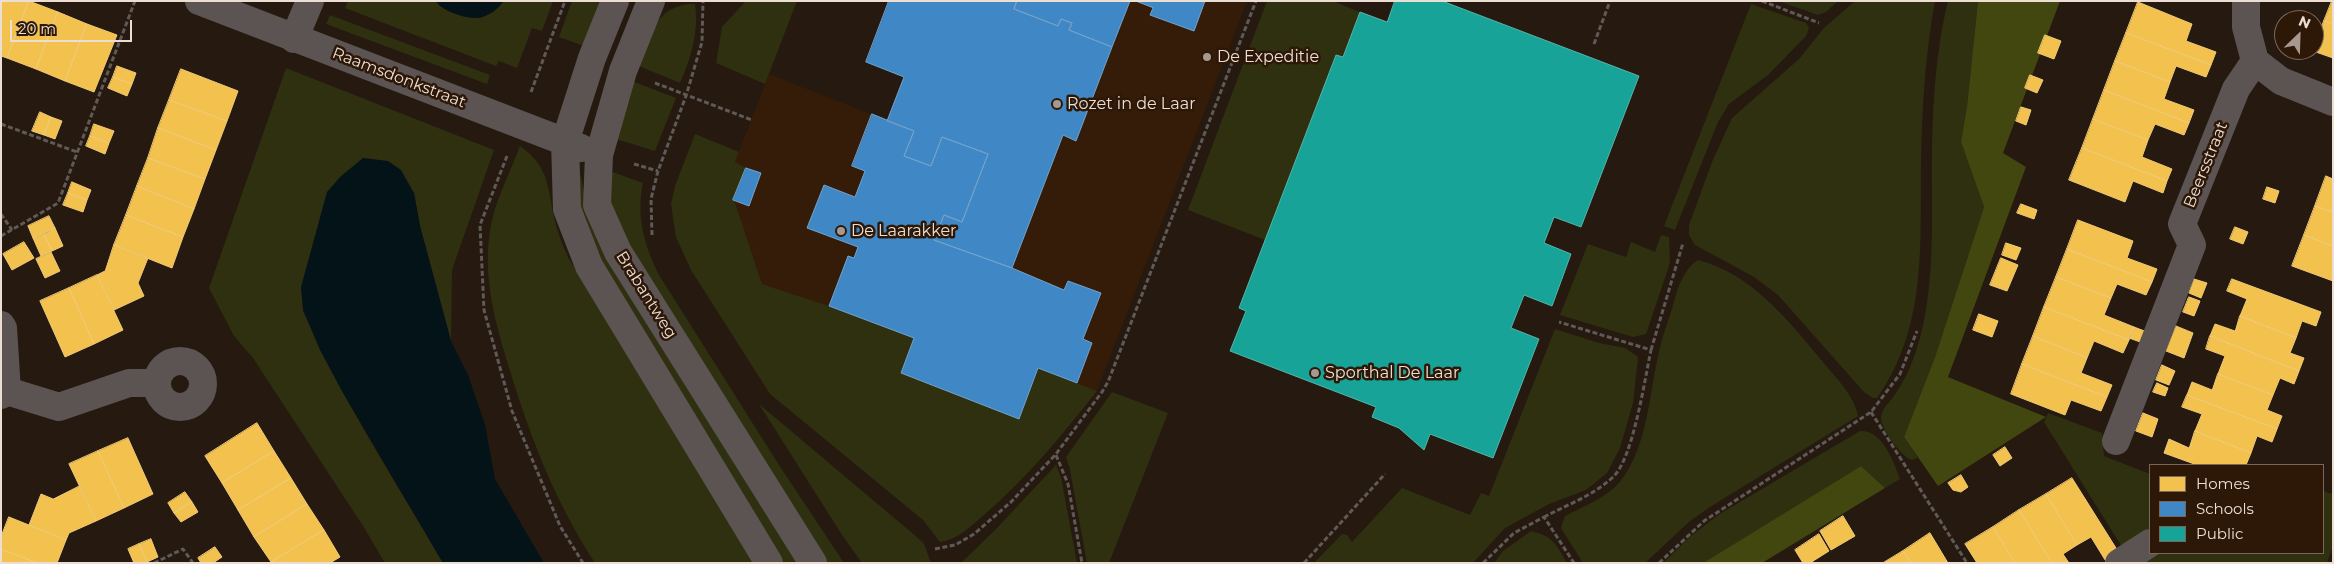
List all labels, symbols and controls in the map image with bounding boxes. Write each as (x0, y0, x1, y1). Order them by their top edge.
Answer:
scale bar (12, 10, 135, 42)
north arrow (2274, 10, 2324, 60)
text: N (2296, 12, 2314, 33)
text: 20 m (18, 19, 56, 38)
street label: Raamsdonkstraat (329, 44, 469, 112)
place label: De Expeditie (1217, 47, 1319, 67)
marker: De Expeditie (1201, 51, 1213, 63)
place label: Rozet in de Laar (1067, 94, 1196, 114)
marker: Rozet in de Laar (1051, 98, 1063, 110)
street label: Beersstraat (2180, 119, 2232, 211)
place label: De Laarakker (851, 221, 956, 241)
marker: De Laarakker (835, 225, 847, 237)
street label: Brabantweg (612, 248, 680, 342)
place label: Sporthal De Laar (1325, 363, 1459, 383)
marker: Sporthal De Laar (1309, 367, 1321, 379)
legend (2149, 464, 2324, 554)
text: Homes (2196, 474, 2250, 493)
text: Schools (2196, 499, 2254, 518)
text: Public (2196, 524, 2244, 543)

